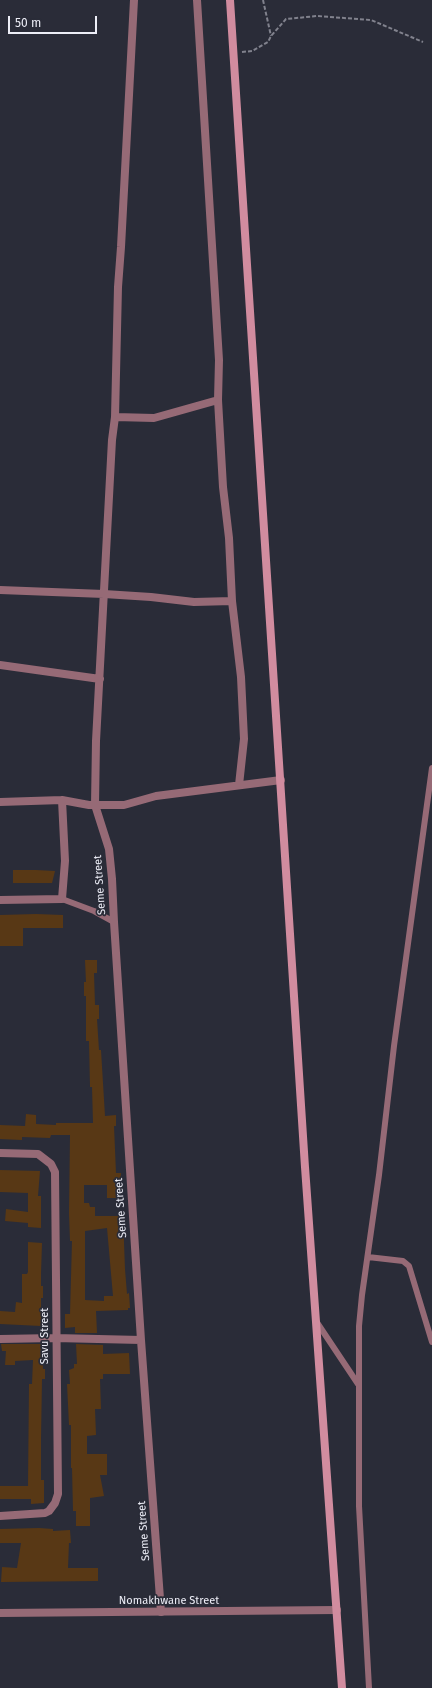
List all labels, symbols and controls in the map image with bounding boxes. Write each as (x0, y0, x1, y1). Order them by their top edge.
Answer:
scale bar (10, 8, 99, 34)
text: 50 m (15, 16, 41, 30)
street label: Seme Street (91, 855, 109, 915)
street label: Seme Street (112, 1178, 130, 1238)
street label: Savu Street (38, 1308, 52, 1364)
street label: Seme Street (135, 1501, 153, 1561)
street label: Nomakhwane Street (119, 1594, 219, 1608)

